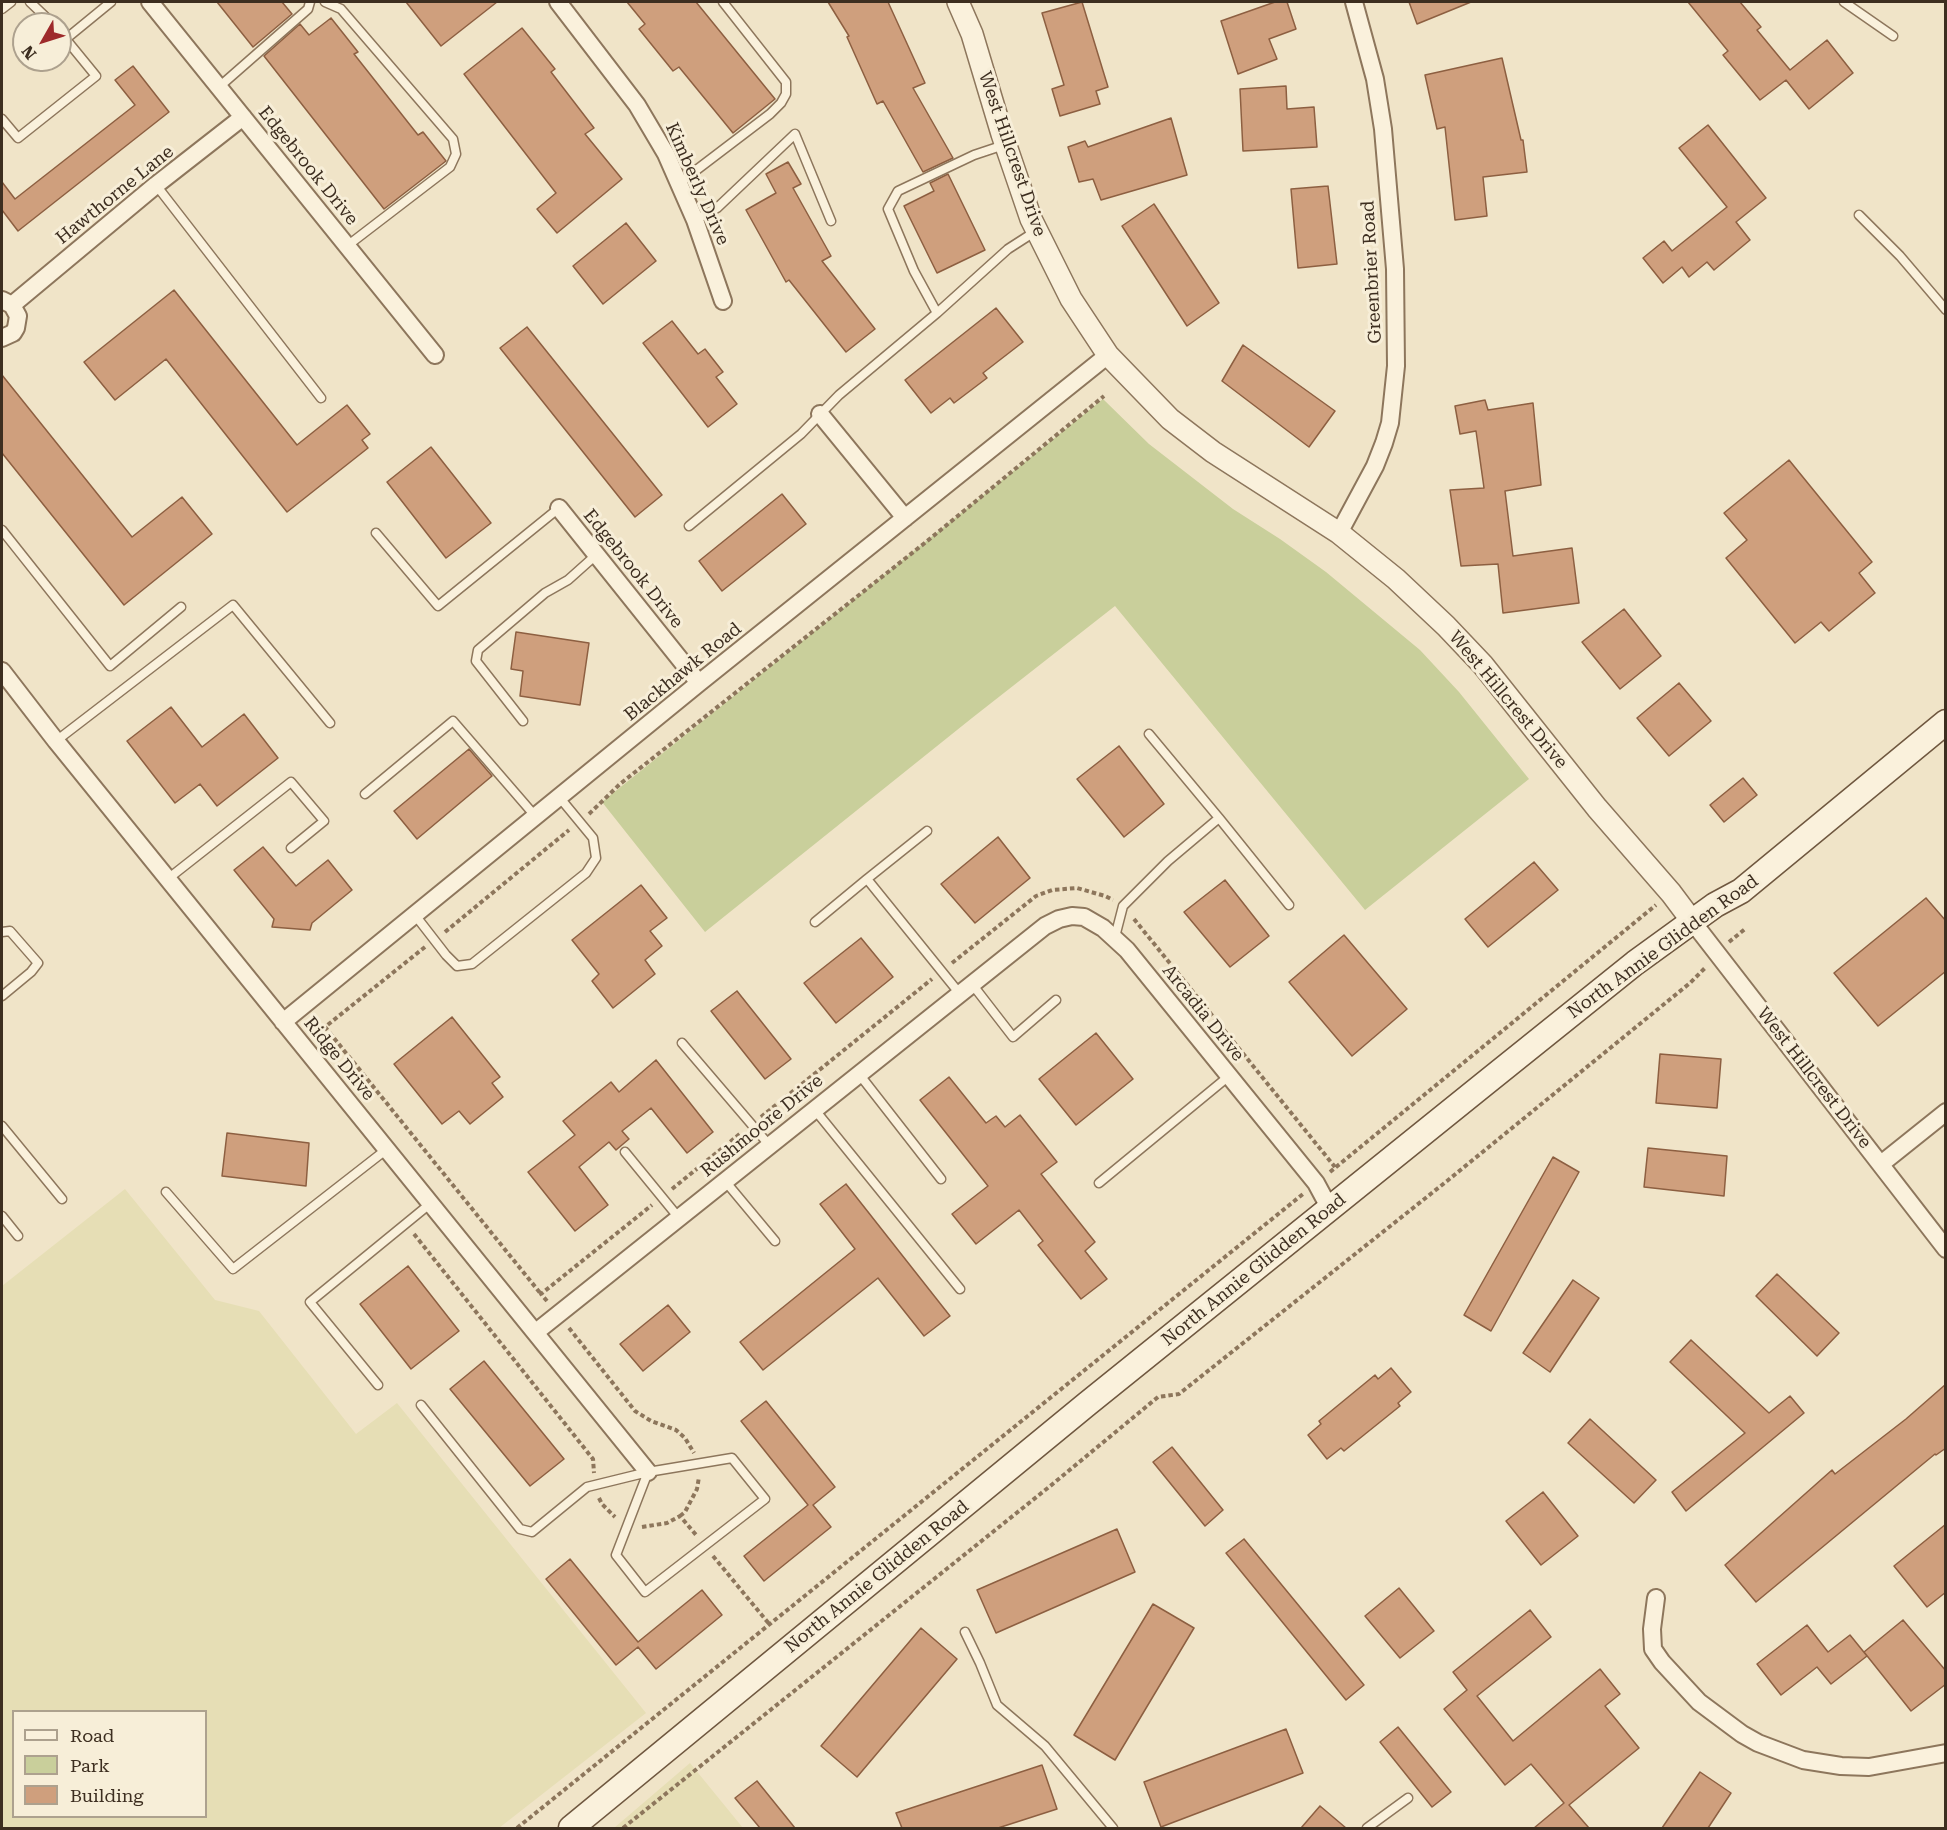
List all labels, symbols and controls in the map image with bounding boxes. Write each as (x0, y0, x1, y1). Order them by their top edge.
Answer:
north arrow (12, 12, 72, 72)
text: N (18, 42, 40, 63)
street label: West Hillcrest Drive (974, 69, 1050, 239)
street label: Edgebrook Drive (253, 102, 363, 230)
street label: Kimberly Drive (660, 119, 734, 249)
street label: Hawthorne Lane (52, 141, 178, 249)
street label: Greenbrier Road (1357, 200, 1387, 344)
street label: Edgebrook Drive (578, 505, 688, 633)
street label: Blackhawk Road (620, 618, 746, 726)
street label: West Hillcrest Drive (1444, 627, 1572, 773)
street label: North Annie Glidden Road (1563, 871, 1763, 1023)
street label: Arcadia Drive (1157, 960, 1249, 1066)
street label: West Hillcrest Drive (1752, 1003, 1876, 1153)
street label: Ridge Drive (299, 1013, 379, 1105)
street label: Rushmoore Drive (697, 1070, 827, 1182)
street label: North Annie Glidden Road (1158, 1189, 1350, 1351)
street label: North Annie Glidden Road (781, 1496, 973, 1658)
legend (12, 1710, 207, 1818)
text: Road (70, 1725, 114, 1746)
text: Park (70, 1755, 110, 1776)
text: Building (70, 1785, 144, 1806)

